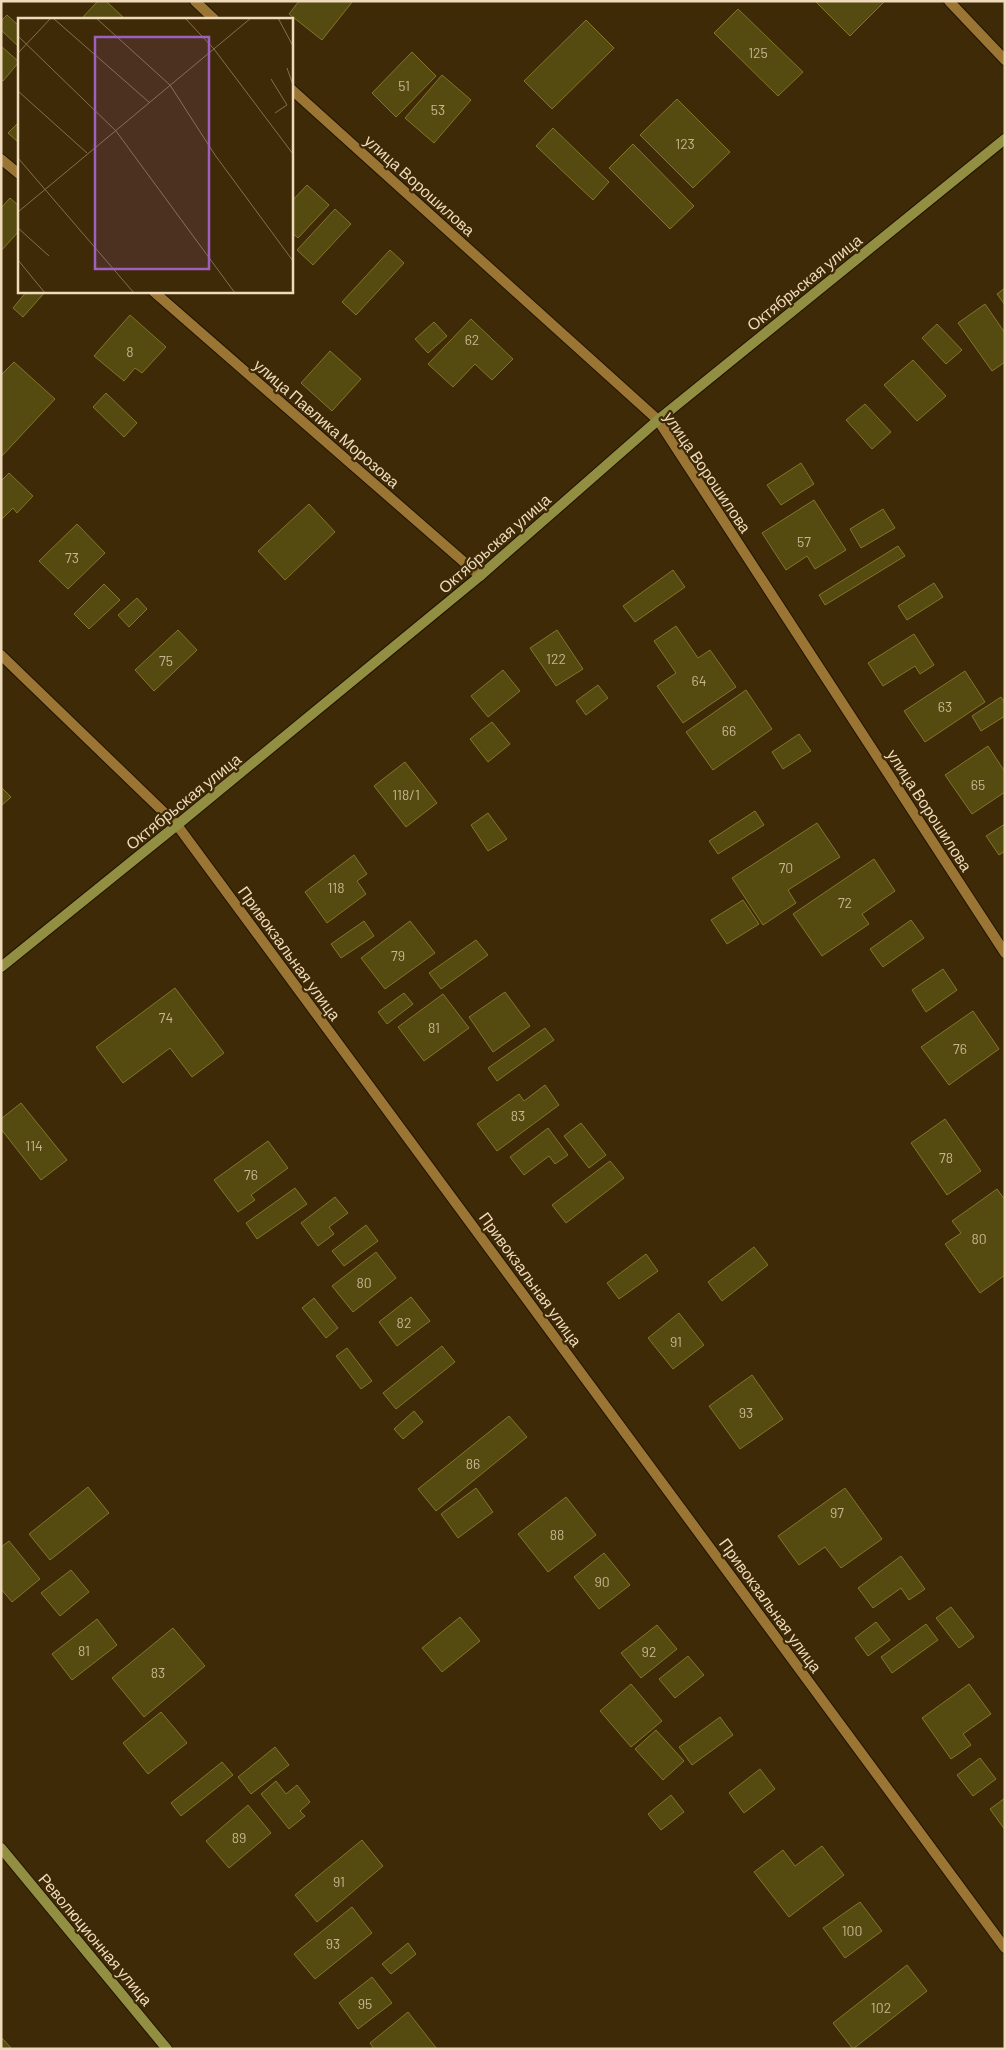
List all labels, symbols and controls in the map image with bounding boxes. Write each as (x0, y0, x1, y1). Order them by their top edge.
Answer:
inset map (18, 18, 292, 292)
house number: 125 (748, 44, 768, 61)
house number: 51 (398, 77, 410, 94)
house number: 53 (431, 101, 445, 118)
street label: улица Ворошилова (361, 130, 479, 240)
house number: 123 (675, 135, 695, 152)
street label: Октябрьская улица (743, 230, 865, 334)
house number: 62 (465, 331, 479, 348)
house number: 8 (126, 343, 134, 360)
street label: улица Павлика Морозова (250, 355, 404, 491)
street label: улица Ворошилова (660, 408, 756, 536)
street label: Октябрьская улица (434, 489, 554, 597)
house number: 57 (797, 533, 811, 550)
house number: 73 (65, 549, 79, 566)
house number: 122 (546, 650, 566, 667)
house number: 75 (159, 652, 173, 669)
house number: 64 (692, 672, 706, 689)
house number: 63 (938, 698, 952, 715)
house number: 66 (722, 722, 736, 739)
street label: улица Ворошилова (883, 745, 977, 875)
street label: Октябрьская улица (122, 749, 244, 853)
house number: 65 (971, 776, 985, 793)
house number: 118/1 (392, 786, 420, 803)
house number: 70 (779, 859, 793, 876)
house number: 118 (327, 879, 345, 896)
street label: Привокзальная улица (235, 882, 345, 1024)
house number: 72 (838, 894, 852, 911)
house number: 79 (391, 947, 405, 964)
house number: 74 (159, 1009, 173, 1026)
house number: 81 (428, 1019, 440, 1036)
house number: 76 (953, 1040, 967, 1057)
house number: 83 (511, 1107, 525, 1124)
house number: 114 (25, 1137, 43, 1154)
house number: 78 (939, 1149, 953, 1166)
house number: 76 (244, 1166, 258, 1183)
street label: Привокзальная улица (476, 1208, 586, 1350)
house number: 80 (971, 1230, 987, 1247)
house number: 80 (356, 1274, 372, 1291)
house number: 82 (397, 1314, 411, 1331)
house number: 91 (670, 1333, 682, 1350)
house number: 93 (739, 1404, 753, 1421)
house number: 86 (466, 1455, 480, 1472)
house number: 97 (830, 1504, 844, 1521)
house number: 88 (550, 1526, 564, 1543)
street label: Привокзальная улица (716, 1534, 826, 1676)
house number: 90 (594, 1573, 610, 1590)
house number: 81 (78, 1642, 90, 1659)
house number: 92 (642, 1643, 656, 1660)
house number: 83 (151, 1664, 165, 1681)
house number: 89 (232, 1829, 246, 1846)
street label: Революционная улица (35, 1869, 157, 2009)
house number: 91 (333, 1873, 345, 1890)
house number: 100 (842, 1922, 862, 1939)
house number: 93 (326, 1935, 340, 1952)
house number: 95 (358, 1995, 372, 2012)
house number: 102 (871, 1999, 891, 2016)

